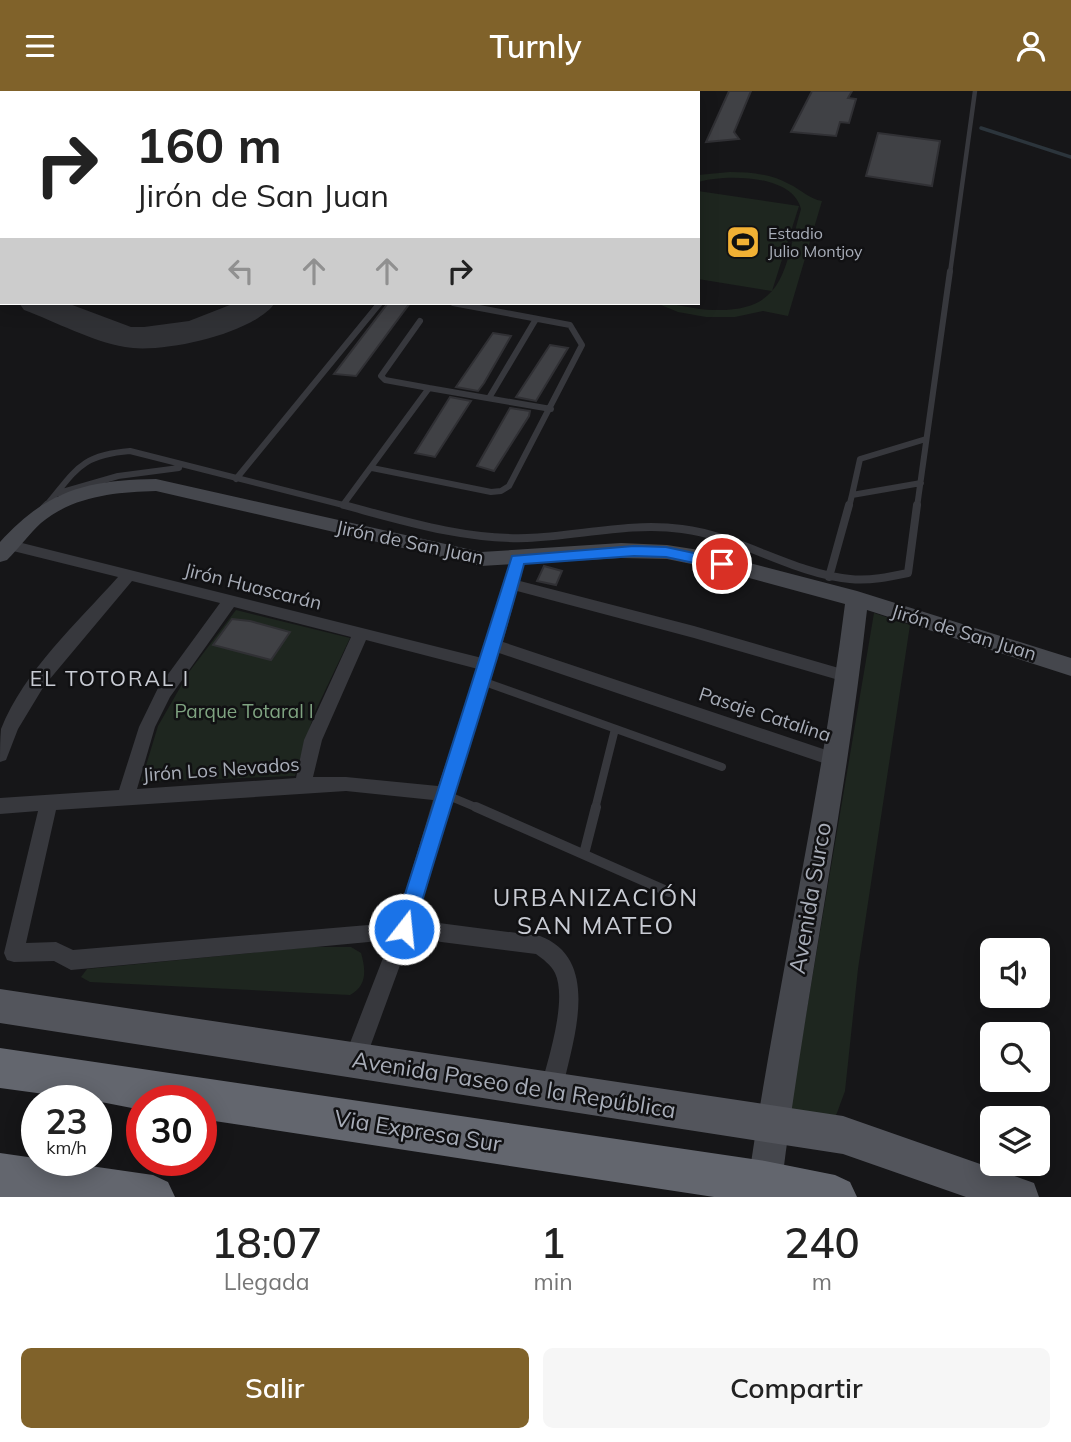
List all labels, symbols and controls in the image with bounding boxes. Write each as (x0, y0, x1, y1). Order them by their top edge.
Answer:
text: Turnly (489, 26, 582, 66)
icon: menu (21, 27, 59, 65)
icon: person (1012, 27, 1050, 65)
text: 160 m (136, 114, 282, 175)
icon: right (21, 119, 112, 210)
text: Jirón de San Juan (136, 175, 389, 215)
sports icon: Estadio Julio Montjoy (724, 223, 762, 261)
place label: Estadio Julio Montjoy (768, 223, 863, 261)
icon: left (222, 252, 260, 290)
icon: ahead (295, 252, 333, 290)
icon: ahead (368, 252, 406, 290)
icon: right (441, 252, 479, 290)
street label: Jirón de San Juan (334, 515, 486, 569)
pin (692, 534, 752, 594)
icon: arrive (703, 545, 741, 583)
street label: Jirón Huascarán (182, 557, 324, 615)
street label: Jirón de San Juan (889, 599, 1039, 665)
district label: EL TOTORAL I (30, 665, 190, 691)
street label: Pasaje Catalina (696, 681, 834, 747)
park label: Parque Totaral I (174, 699, 314, 723)
street label: Jirón Los Nevados (142, 752, 300, 786)
street label: Avenida Surco (782, 820, 837, 976)
district label: URBANIZACIÓN SAN MATEO (493, 882, 699, 940)
position arrow (367, 892, 441, 966)
map controls (980, 938, 1050, 1176)
button: sound (980, 938, 1050, 1008)
button: search (980, 1022, 1050, 1092)
street label: Avenida Paseo de la República (350, 1045, 678, 1124)
speed limit sign: 30 (126, 1085, 217, 1176)
text: 23 (45, 1099, 88, 1143)
street label: Via Expresa Sur (332, 1103, 504, 1158)
button: layers (980, 1106, 1050, 1176)
text: km/h (46, 1136, 87, 1159)
text: 18:07 (211, 1216, 322, 1269)
text: 1 (540, 1216, 566, 1269)
text: 240 (784, 1216, 860, 1269)
text: Llegada (224, 1267, 310, 1296)
text: min (533, 1267, 573, 1296)
text: m (812, 1267, 832, 1296)
button: Salir (21, 1348, 529, 1428)
button: Compartir (543, 1348, 1050, 1428)

